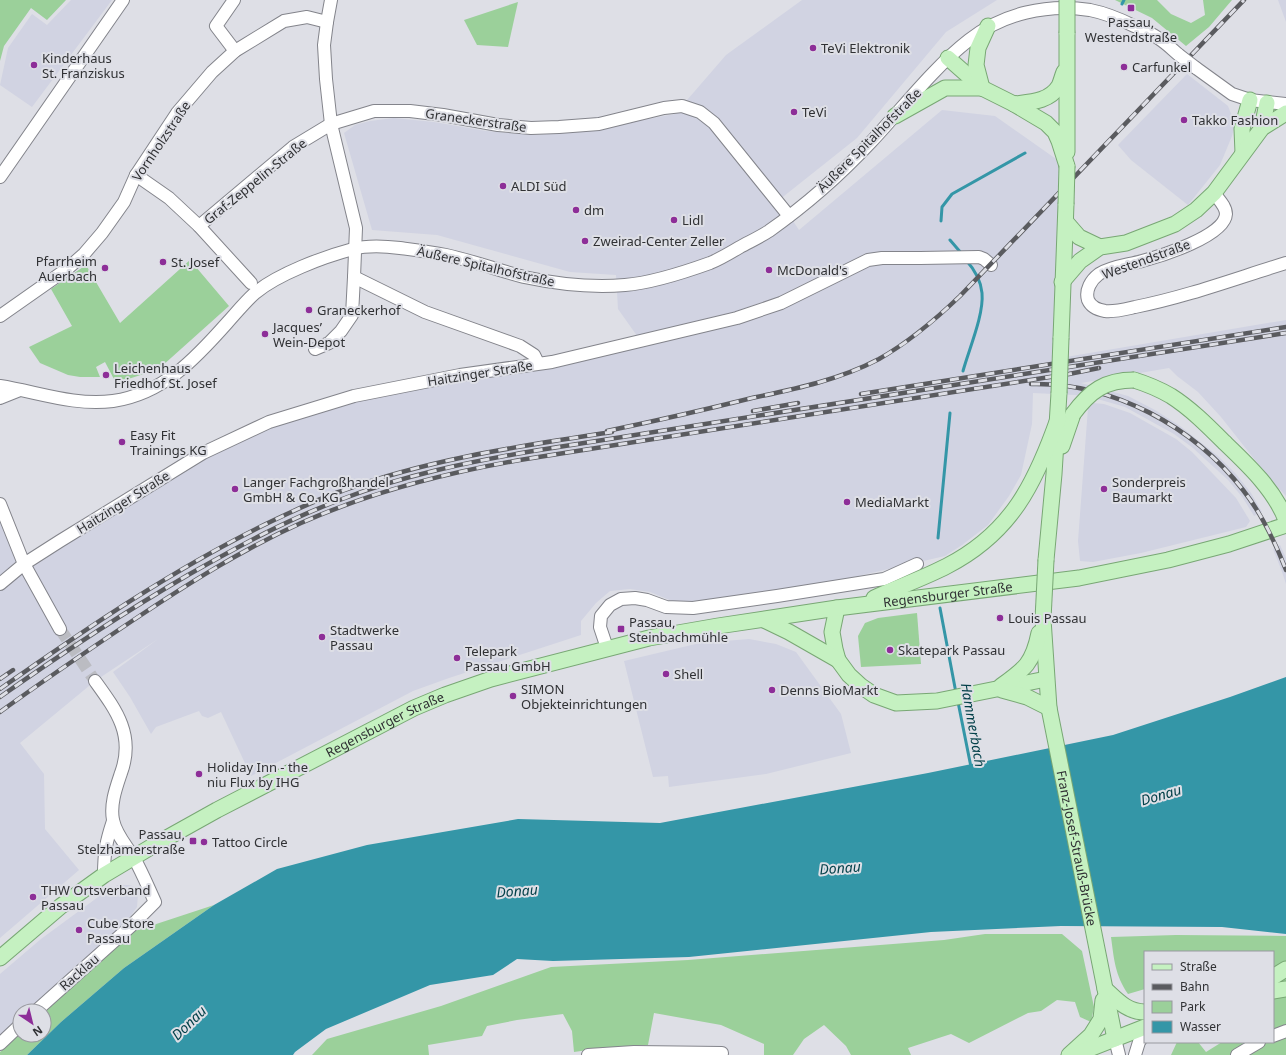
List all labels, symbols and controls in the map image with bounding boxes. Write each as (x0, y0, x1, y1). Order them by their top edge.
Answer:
marker: Passau, Westendstraße (1126, 3, 1136, 13)
place label: Passau, Westendstraße (1085, 13, 1177, 46)
place label: TeVi Elektronik (821, 39, 910, 57)
marker: TeVi Elektronik (808, 43, 818, 53)
place label: Kinderhaus St. Franziskus (42, 49, 125, 82)
place label: Carfunkel (1132, 58, 1191, 76)
marker: Kinderhaus St. Franziskus (29, 60, 39, 70)
marker: Carfunkel (1119, 62, 1129, 72)
street label: Äußere Spitalhofstraße (813, 84, 925, 196)
street label: Vornholzstraße (128, 97, 194, 185)
place label: TeVi (802, 103, 827, 121)
street label: Graneckerstraße (424, 104, 528, 136)
marker: TeVi (789, 107, 799, 117)
place label: Takko Fashion (1192, 111, 1278, 129)
marker: Takko Fashion (1179, 115, 1189, 125)
street label: Graf-Zeppelin-Straße (200, 134, 310, 228)
place label: ALDI Süd (511, 177, 567, 195)
marker: ALDI Süd (498, 181, 508, 191)
place label: dm (584, 201, 604, 219)
marker: dm (571, 205, 581, 215)
place label: Lidl (682, 211, 704, 229)
marker: Lidl (669, 215, 679, 225)
place label: Zweirad-Center Zeller (593, 232, 725, 250)
street label: Westendstraße (1100, 235, 1192, 283)
marker: Zweirad-Center Zeller (580, 236, 590, 246)
street label: Äußere Spitalhofstraße (415, 241, 557, 291)
place label: Pfarrheim Auerbach (36, 252, 97, 285)
place label: St. Josef (171, 253, 221, 271)
marker: St. Josef (158, 257, 168, 267)
place label: McDonald's (777, 261, 848, 279)
marker: Pfarrheim Auerbach (100, 263, 110, 273)
marker: McDonald's (764, 265, 774, 275)
place label: Graneckerhof (317, 301, 402, 319)
marker: Graneckerhof (304, 305, 314, 315)
place label: Jacques’ Wein-Depot (271, 318, 345, 351)
marker: Jacques’ Wein-Depot (260, 329, 270, 339)
street label: Haitzinger Straße (426, 356, 534, 390)
place label: Leichenhaus Friedhof St. Josef (114, 359, 218, 392)
marker: Leichenhaus Friedhof St. Josef (101, 370, 111, 380)
place label: Easy Fit Trainings KG (130, 426, 207, 459)
marker: Easy Fit Trainings KG (117, 437, 127, 447)
street label: Haitzinger Straße (73, 466, 173, 538)
place label: Langer Fachgroßhandel GmbH & Co. KG (243, 473, 389, 506)
place label: Sonderpreis Baumarkt (1112, 473, 1186, 506)
marker: Langer Fachgroßhandel GmbH & Co. KG (230, 484, 240, 494)
marker: Sonderpreis Baumarkt (1099, 484, 1109, 494)
place label: MediaMarkt (855, 493, 929, 511)
marker: MediaMarkt (842, 497, 852, 507)
street label: Regensburger Straße (882, 577, 1014, 611)
place label: Louis Passau (1008, 609, 1087, 627)
place label: Passau, Steinbachmühle (629, 613, 728, 646)
marker: Louis Passau (995, 613, 1005, 623)
place label: Stadtwerke Passau (330, 621, 399, 654)
marker: Passau, Steinbachmühle (616, 624, 626, 634)
marker: Stadtwerke Passau (317, 632, 327, 642)
place label: Skatepark Passau (898, 641, 1005, 659)
place label: Telepark Passau GmbH (465, 642, 551, 675)
marker: Skatepark Passau (885, 645, 895, 655)
marker: Telepark Passau GmbH (452, 653, 462, 663)
place label: Shell (674, 665, 703, 683)
marker: Shell (661, 669, 671, 679)
place label: SIMON Objekteinrichtungen (521, 680, 647, 713)
place label: Denns BioMarkt (780, 681, 879, 699)
water label: Hammerbach (957, 681, 990, 768)
marker: Denns BioMarkt (767, 685, 777, 695)
street label: Regensburger Straße (322, 687, 447, 761)
marker: SIMON Objekteinrichtungen (508, 691, 518, 701)
place label: Holiday Inn - the niu Flux by IHG (207, 758, 308, 791)
marker: Holiday Inn - the niu Flux by IHG (194, 769, 204, 779)
street label: Franz-Josef-Strauß-Brücke (1053, 769, 1101, 927)
water label: Donau (1138, 780, 1183, 809)
place label: Passau, Stelzhamerstraße (77, 825, 185, 858)
place label: Tattoo Circle (212, 833, 288, 851)
marker: Passau, Stelzhamerstraße (188, 836, 198, 846)
marker: Tattoo Circle (199, 837, 209, 847)
water label: Donau (819, 857, 861, 878)
water label: Donau (496, 880, 538, 901)
place label: THW Ortsverband Passau (41, 881, 150, 914)
marker: THW Ortsverband Passau (28, 892, 38, 902)
place label: Cube Store Passau (87, 914, 154, 947)
marker: Cube Store Passau (74, 925, 84, 935)
street label: Racklau (55, 950, 103, 994)
legend (1144, 951, 1274, 1043)
text: Straße (1180, 958, 1217, 975)
text: Bahn (1180, 978, 1209, 995)
text: Park (1180, 998, 1206, 1015)
water label: Donau (167, 1001, 210, 1044)
north arrow (12, 1003, 52, 1043)
text: Wasser (1180, 1018, 1221, 1035)
text: N (30, 1023, 46, 1040)

